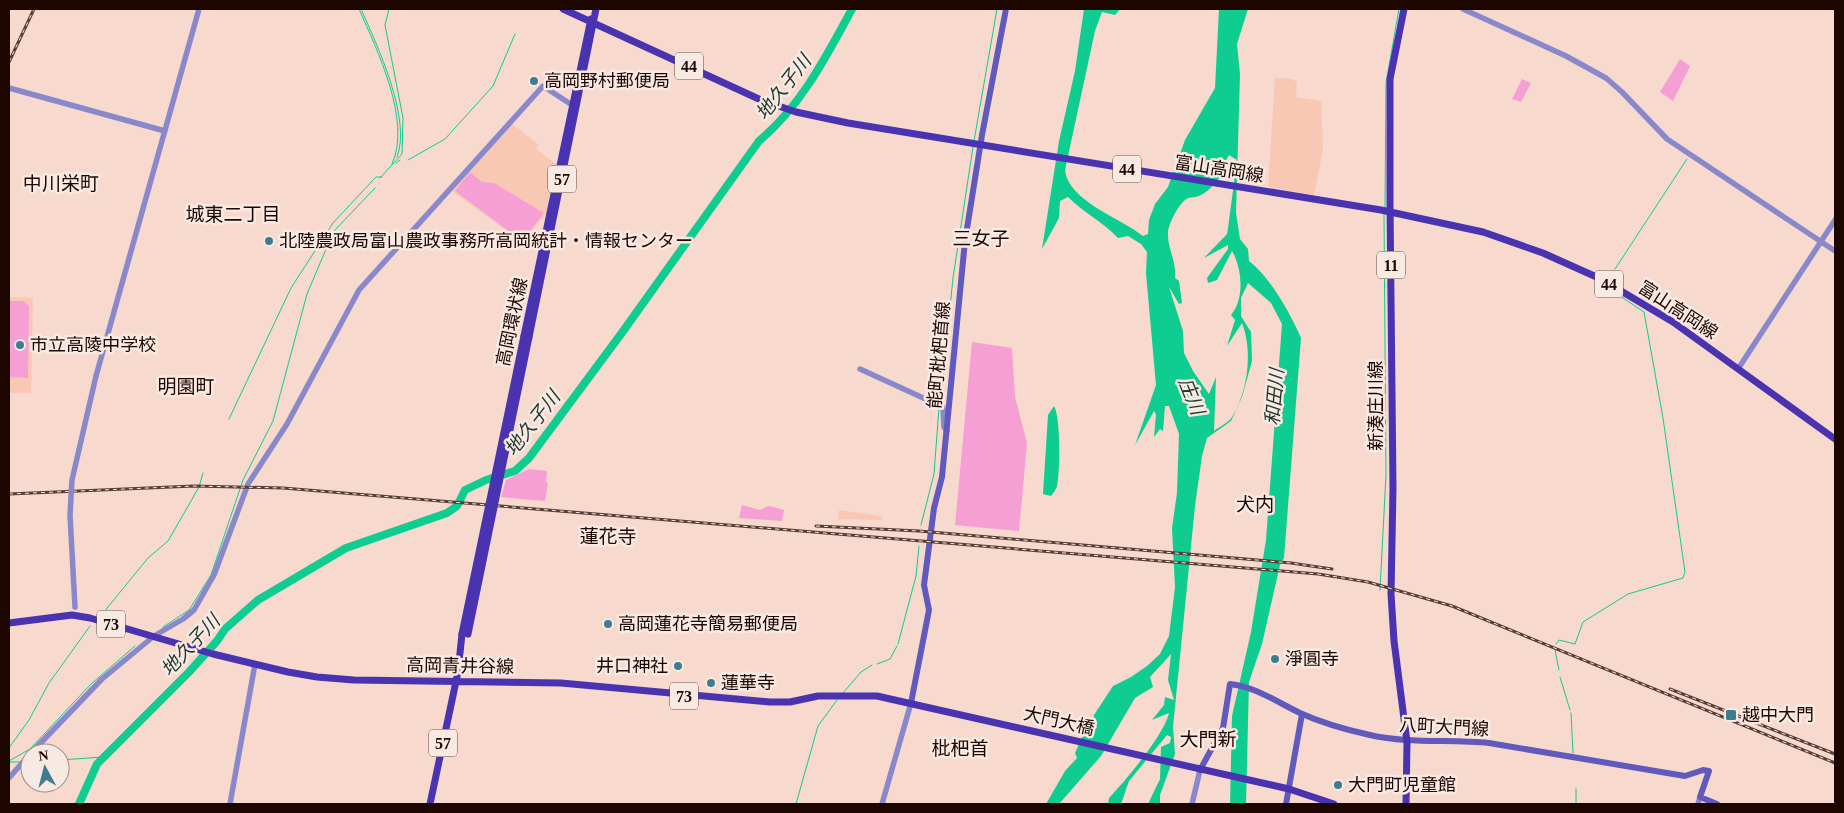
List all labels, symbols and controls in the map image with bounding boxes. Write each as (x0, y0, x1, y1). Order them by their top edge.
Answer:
water label: 地久子川 (752, 49, 816, 124)
road number: 44 (675, 52, 703, 80)
place label: 高岡野村郵便局 (544, 71, 670, 91)
marker: 高岡野村郵便局 (528, 75, 540, 87)
street label: 富山高岡線 (1173, 152, 1265, 186)
road number: 44 (1113, 156, 1141, 182)
road number: 57 (548, 165, 576, 192)
district label: 中川栄町 (23, 173, 99, 194)
district label: 城東二丁目 (185, 204, 281, 225)
district label: 三女子 (952, 228, 1010, 249)
place label: 北陸農政局富山農政事務所高岡統計・情報センター (279, 231, 693, 251)
marker: 北陸農政局富山農政事務所高岡統計・情報センター (263, 235, 275, 247)
road number: 11 (1377, 252, 1405, 278)
road number: 44 (1595, 270, 1623, 298)
street label: 高岡環状線 (493, 276, 531, 368)
street label: 富山高岡線 (1635, 277, 1721, 343)
street label: 能町枇杷首線 (924, 300, 954, 410)
place label: 市立高陵中学校 (30, 335, 156, 355)
marker: 市立高陵中学校 (14, 339, 26, 351)
street label: 新湊庄川線 (1366, 361, 1386, 451)
water label: 和田川 (1262, 366, 1288, 426)
water label: 庄川 (1175, 375, 1209, 420)
district label: 明園町 (157, 376, 215, 397)
water label: 地久子川 (501, 385, 565, 460)
district label: 犬内 (1236, 494, 1274, 515)
district label: 蓮花寺 (579, 526, 637, 547)
water label: 地久子川 (157, 609, 225, 680)
road number: 73 (97, 610, 125, 638)
place label: 高岡蓮花寺簡易郵便局 (618, 614, 798, 634)
marker: 高岡蓮花寺簡易郵便局 (602, 618, 614, 630)
place label: 淨圓寺 (1285, 649, 1339, 669)
marker: 淨圓寺 (1269, 653, 1281, 665)
street label: 高岡青井谷線 (406, 655, 514, 677)
place label: 井口神社 (596, 656, 668, 676)
marker: 井口神社 (672, 660, 684, 672)
place label: 蓮華寺 (721, 673, 775, 693)
marker: 蓮華寺 (705, 677, 717, 689)
road number: 73 (670, 682, 698, 709)
street label: 大門大橋 (1022, 703, 1096, 739)
place label: 越中大門 (1742, 705, 1814, 725)
marker: 越中大門 (1724, 708, 1738, 722)
street label: 八町大門線 (1399, 715, 1489, 739)
district label: 大門新 (1179, 729, 1237, 750)
road number: 57 (429, 730, 457, 756)
district label: 枇杷首 (931, 738, 989, 759)
north arrow (20, 743, 70, 793)
text: N (38, 748, 49, 764)
place label: 大門町児童館 (1348, 775, 1456, 795)
marker: 大門町児童館 (1332, 779, 1344, 791)

